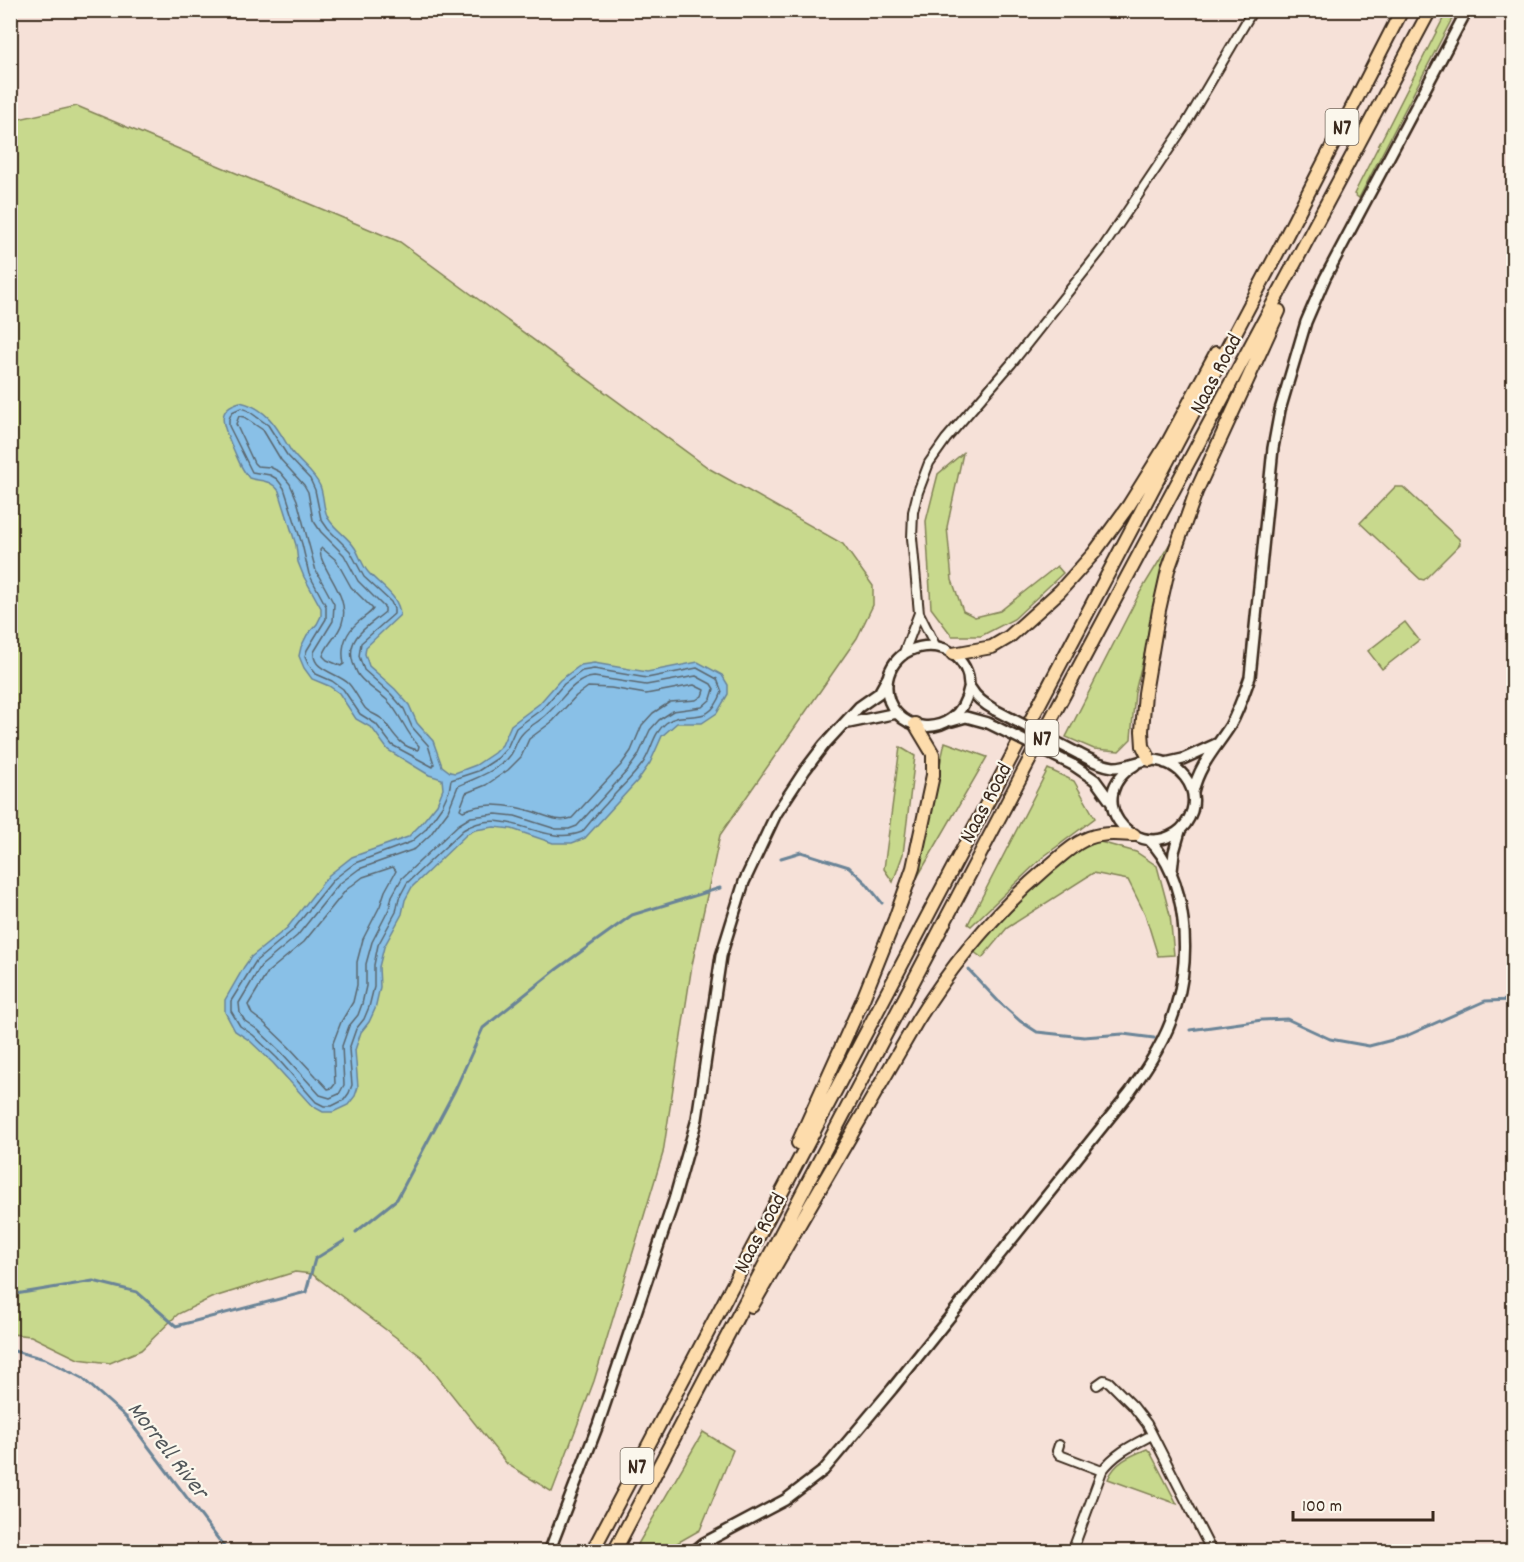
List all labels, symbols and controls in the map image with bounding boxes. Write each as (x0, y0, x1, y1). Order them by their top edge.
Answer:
road number: N7 (1326, 109, 1358, 145)
street label: Naas Road (1183, 329, 1251, 420)
road number: N7 (1026, 720, 1058, 756)
street label: Naas Road (953, 758, 1021, 849)
street label: Naas Road (727, 1188, 795, 1279)
water label: Morrell River (118, 1395, 218, 1509)
road number: N7 (620, 1448, 654, 1484)
scale bar (1293, 1484, 1432, 1522)
text: 100 m (1302, 1495, 1342, 1520)

